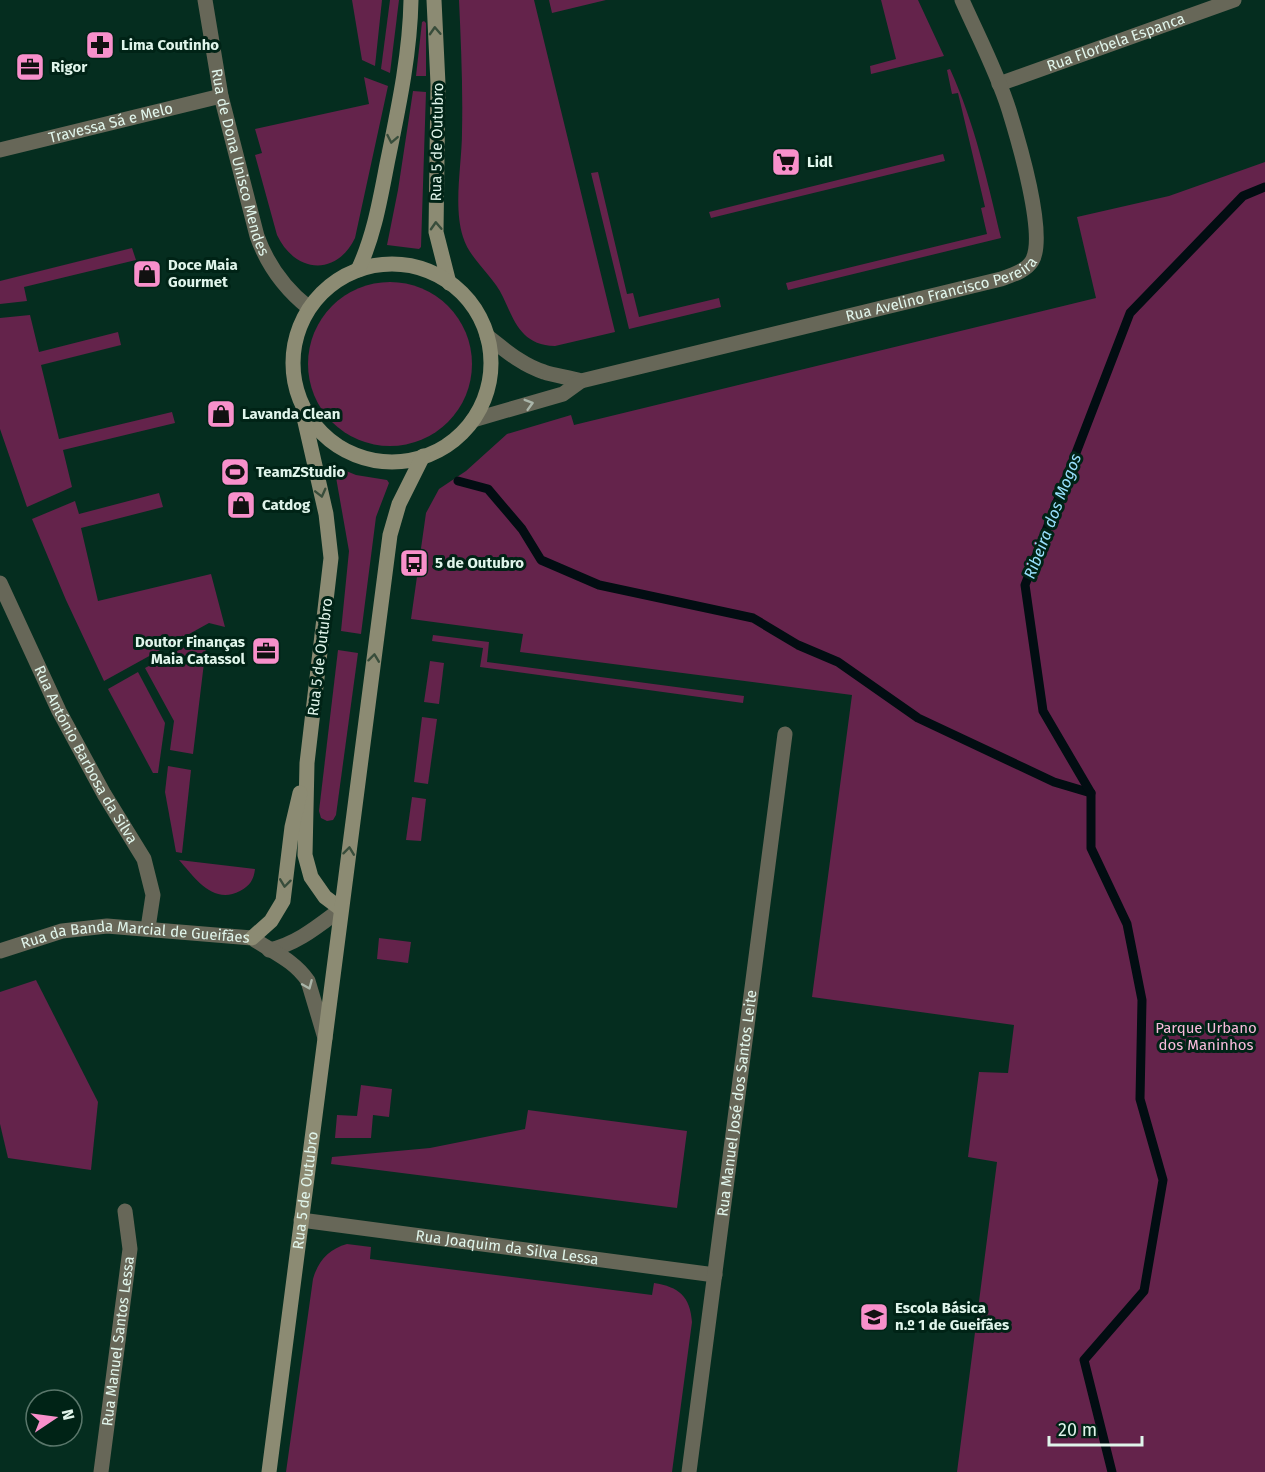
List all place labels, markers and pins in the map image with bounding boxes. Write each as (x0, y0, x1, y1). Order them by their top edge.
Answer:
pharmacy icon: Lima Coutinho (84, 29, 116, 61)
place label: Lima Coutinho (121, 36, 219, 54)
office icon: Rigor (14, 51, 46, 83)
place label: Rigor (51, 58, 88, 76)
supermarket icon: Lidl (770, 146, 802, 178)
place label: Lidl (807, 153, 833, 171)
place label: Doce Maia Gourmet (168, 256, 238, 291)
shop icon: Doce Maia Gourmet (131, 258, 163, 290)
shop icon: Lavanda Clean (205, 398, 237, 430)
place label: Lavanda Clean (242, 405, 340, 423)
sports icon: TeamZStudio (219, 456, 251, 488)
place label: TeamZStudio (256, 463, 345, 481)
shop icon: Catdog (225, 489, 257, 521)
place label: Catdog (262, 496, 311, 514)
bus stop icon: 5 de Outubro (398, 547, 430, 579)
place label: 5 de Outubro (435, 554, 524, 572)
place label: Doutor Finanças Maia Catassol (135, 633, 246, 668)
office icon: Doutor Finanças Maia Catassol (250, 635, 282, 667)
place label: Escola Básica n.º 1 de Gueifães (895, 1299, 1009, 1334)
school or university icon: Escola Básica n.º 1 de Gueifães (858, 1301, 890, 1333)

